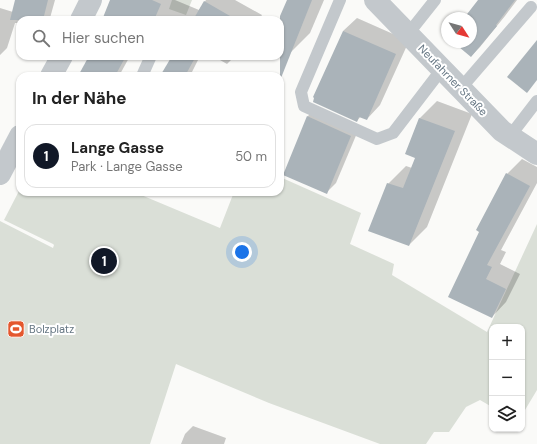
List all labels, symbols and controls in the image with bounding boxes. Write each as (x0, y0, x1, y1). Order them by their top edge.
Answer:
north arrow (441, 12, 477, 48)
search box (16, 16, 284, 60)
icon: search (30, 27, 52, 49)
text: Hier suchen (62, 28, 144, 48)
street label: Neufahrner Straße (415, 41, 491, 119)
text: In der Nähe (32, 87, 127, 109)
text: Lange Gasse (71, 138, 164, 158)
text: 1 (44, 148, 48, 165)
text: 50 m (235, 148, 267, 165)
text: Park · Lange Gasse (71, 158, 183, 175)
your location (232, 242, 252, 262)
pin: 1 (91, 246, 117, 276)
sports icon: Bolzplatz (6, 319, 26, 339)
place label: Bolzplatz (29, 322, 74, 336)
map controls (489, 324, 525, 432)
button: + (489, 324, 525, 360)
button: − (489, 360, 525, 396)
button: layers (489, 396, 525, 432)

